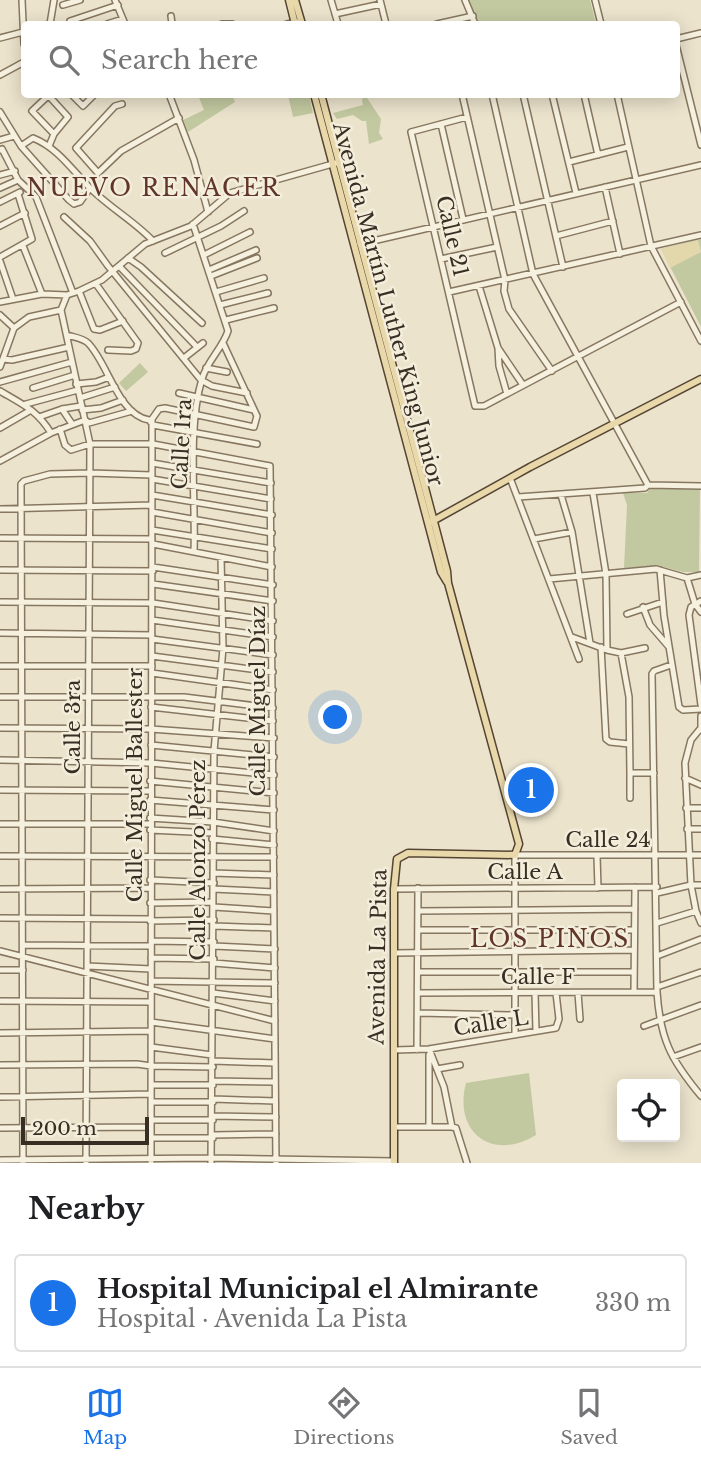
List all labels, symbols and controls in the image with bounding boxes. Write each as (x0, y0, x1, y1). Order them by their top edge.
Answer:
search box (21, 21, 680, 98)
icon: search (45, 41, 83, 79)
text: Search here (101, 44, 258, 76)
street label: Avenida Martín Luther King Junior (327, 118, 449, 489)
district label: NUEVO RENACER (27, 174, 281, 202)
street label: Calle 21 (430, 193, 474, 279)
street label: Calle 1ra (167, 397, 197, 490)
street label: Calle Miguel Díaz (245, 606, 271, 796)
street label: Calle Miguel Ballester (122, 668, 148, 902)
street label: Calle 3ra (60, 679, 86, 774)
your location (318, 700, 352, 734)
street label: Calle Alonzo Pérez (185, 759, 211, 961)
pin: 1 (508, 764, 554, 816)
street label: Calle 24 (565, 827, 651, 853)
street label: Calle A (487, 859, 564, 885)
street label: Avenida La Pista (363, 868, 393, 1046)
district label: LOS PINOS (470, 925, 630, 953)
street label: Calle F (501, 964, 575, 990)
street label: Calle L (452, 1004, 530, 1042)
map controls (617, 1079, 680, 1142)
button: locate (617, 1079, 680, 1142)
scale bar (21, 1114, 149, 1146)
text: 200 m (32, 1117, 97, 1140)
text: Nearby (28, 1190, 144, 1227)
text: Hospital Municipal el Almirante (97, 1273, 539, 1305)
text: 1 (48, 1289, 58, 1317)
text: 330 m (595, 1289, 671, 1317)
text: Hospital · Avenida La Pista (97, 1305, 407, 1333)
tab: Map (83, 1384, 127, 1449)
tab: Directions (293, 1384, 394, 1449)
tab: Saved (561, 1384, 618, 1449)

